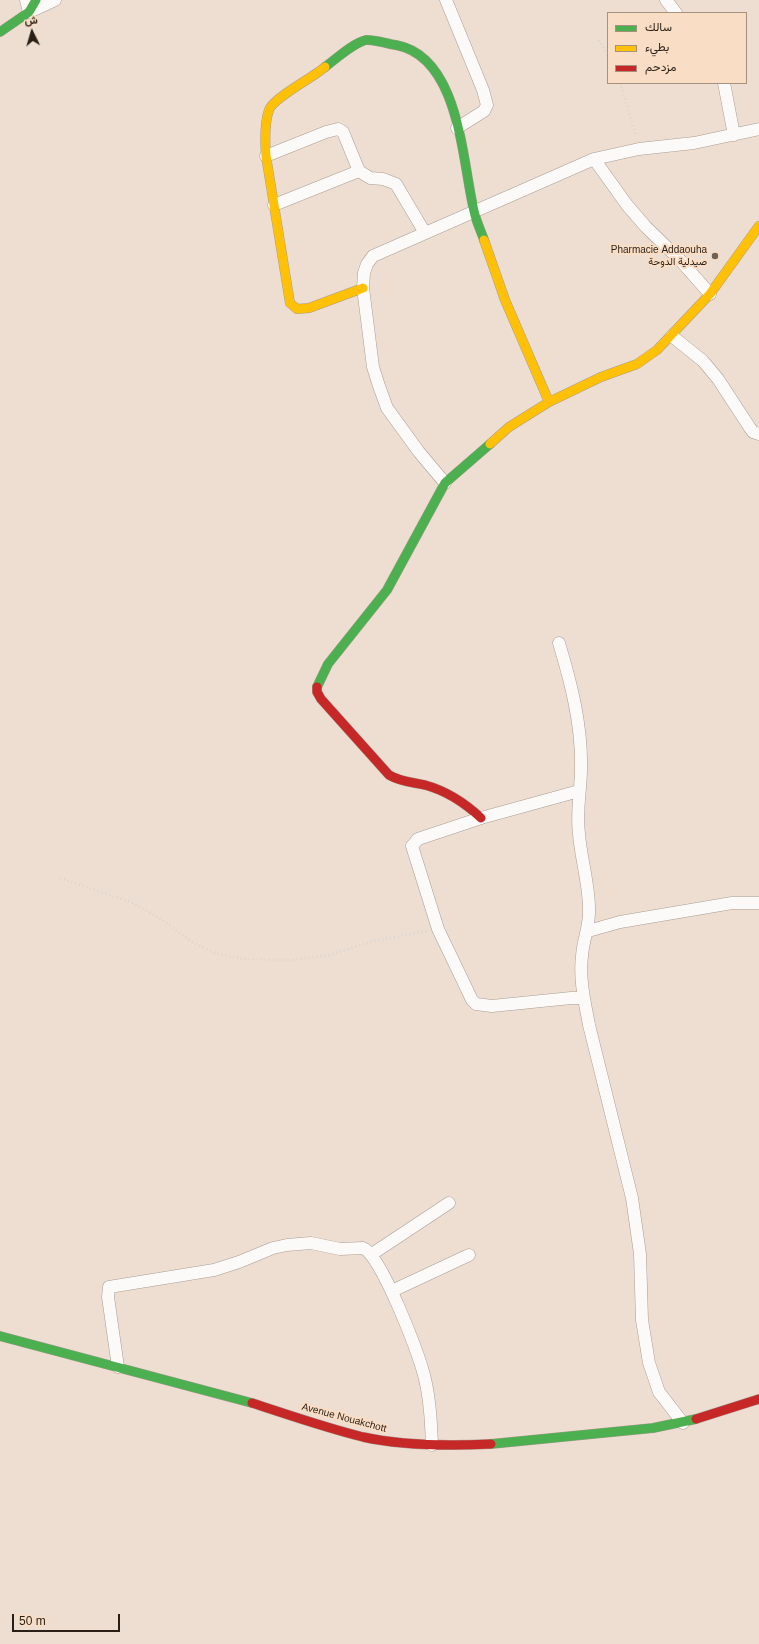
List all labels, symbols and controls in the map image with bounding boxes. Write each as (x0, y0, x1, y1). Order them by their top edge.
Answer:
north arrow (12, 12, 52, 52)
legend (607, 12, 747, 84)
text: ش (24, 13, 38, 27)
text: سالك (645, 20, 672, 34)
text: بطيء (645, 40, 669, 54)
text: مزدحم (645, 60, 676, 74)
place label: Pharmacie Addaouha صيدلية الدوحة (611, 244, 707, 268)
marker: Pharmacie Addaouha صيدلية الدوحة (710, 251, 720, 261)
street label: Avenue Nouakchott (300, 1401, 388, 1435)
scale bar (14, 1606, 122, 1632)
text: 50 m (19, 1614, 46, 1628)

